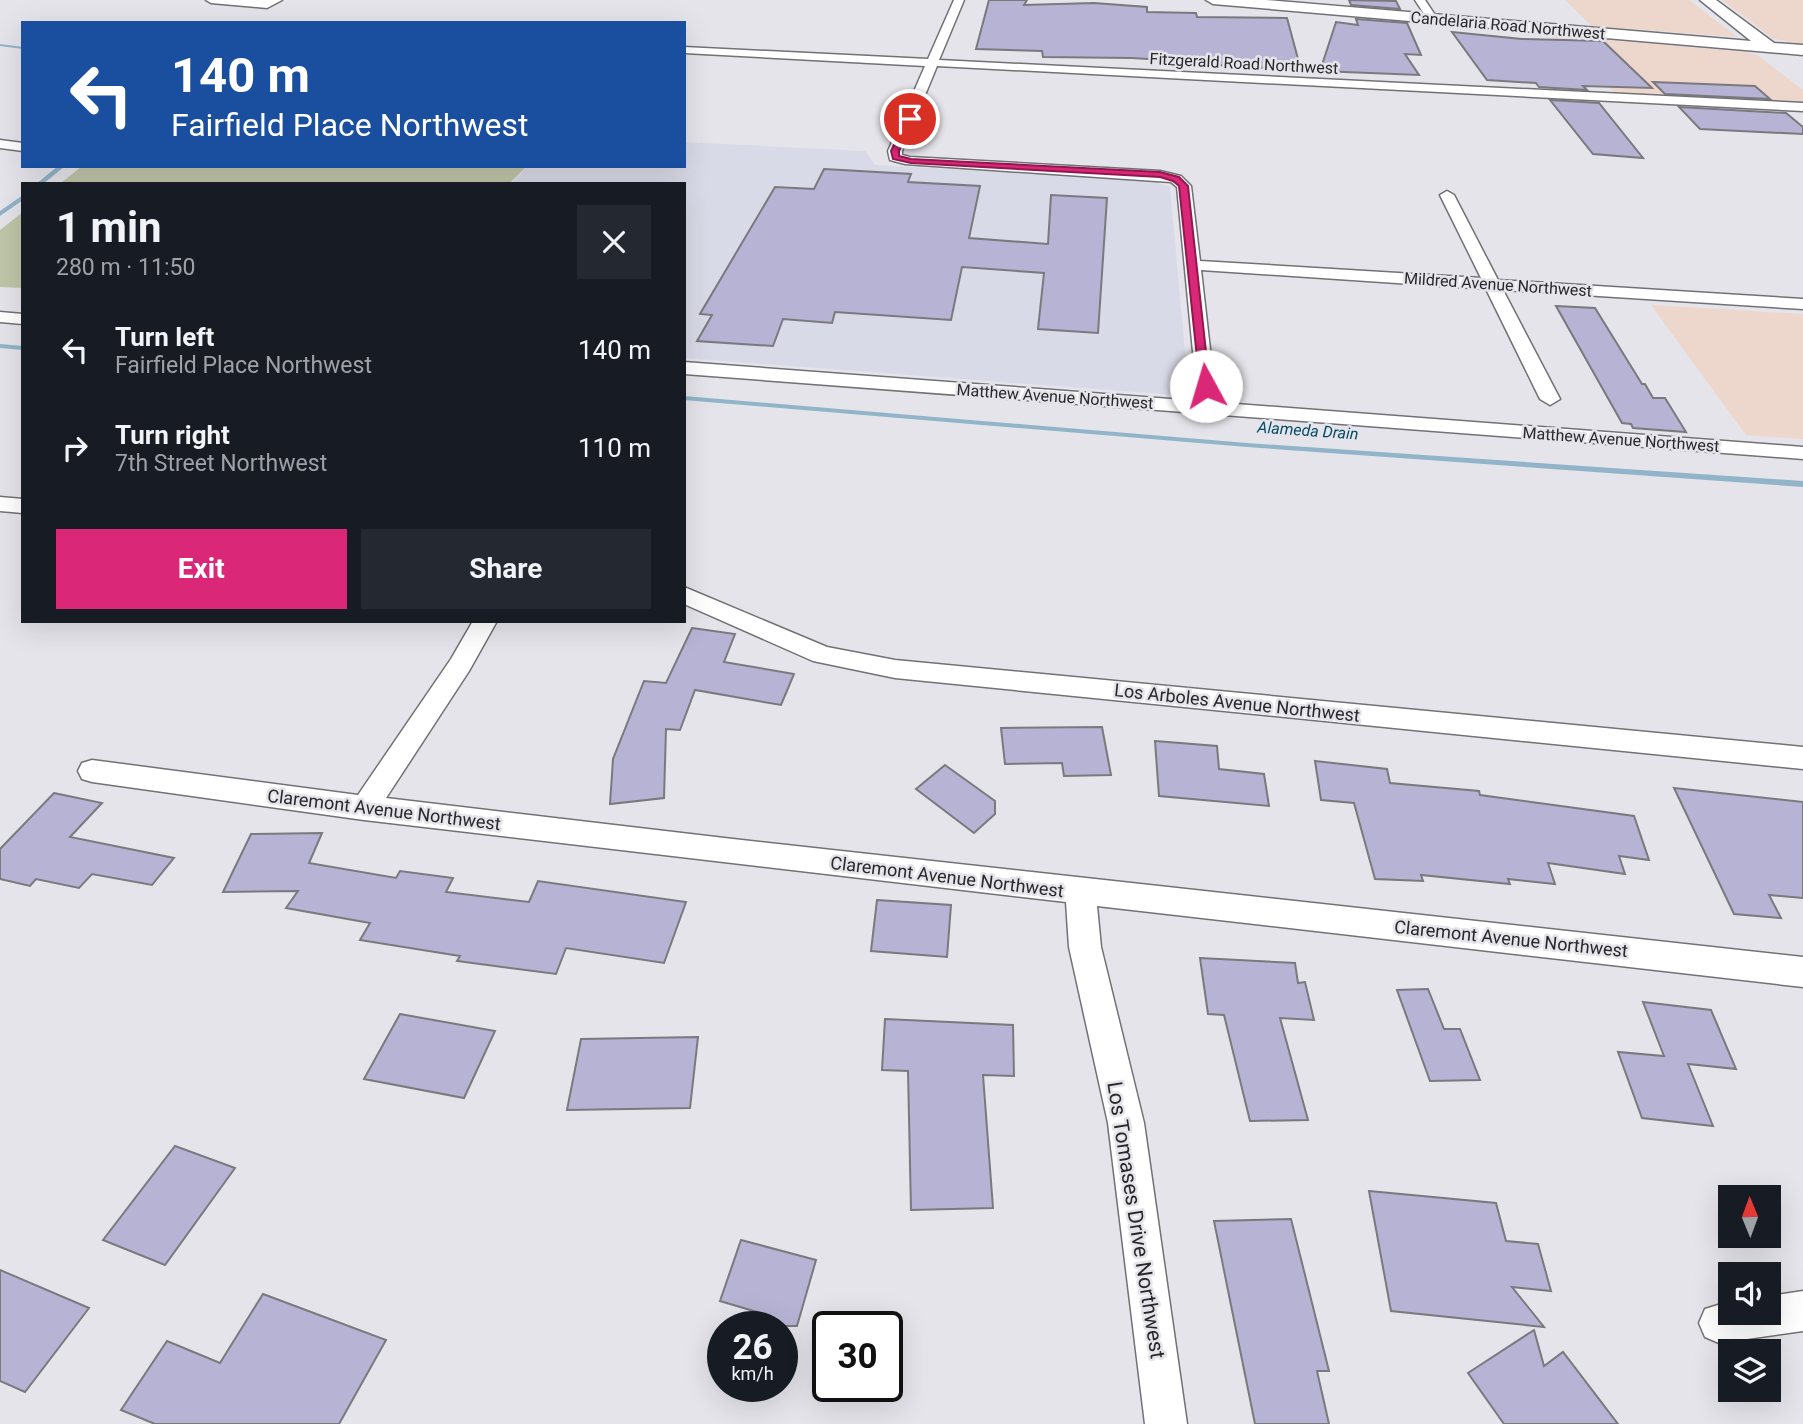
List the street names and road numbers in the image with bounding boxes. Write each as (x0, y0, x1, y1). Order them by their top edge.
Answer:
street label: Candelaria Road Northwest (1410, 8, 1606, 43)
street label: Fitzgerald Road Northwest (1149, 49, 1339, 78)
street label: Mildred Avenue Northwest (1403, 268, 1593, 301)
street label: Matthew Avenue Northwest (956, 380, 1154, 413)
street label: Matthew Avenue Northwest (1522, 423, 1720, 456)
street label: Los Arboles Avenue Northwest (1113, 679, 1361, 726)
street label: Claremont Avenue Northwest (266, 785, 502, 834)
street label: Claremont Avenue Northwest (829, 852, 1065, 901)
street label: Claremont Avenue Northwest (1393, 916, 1629, 961)
street label: Los Tomases Drive Northwest (1102, 1080, 1170, 1360)

